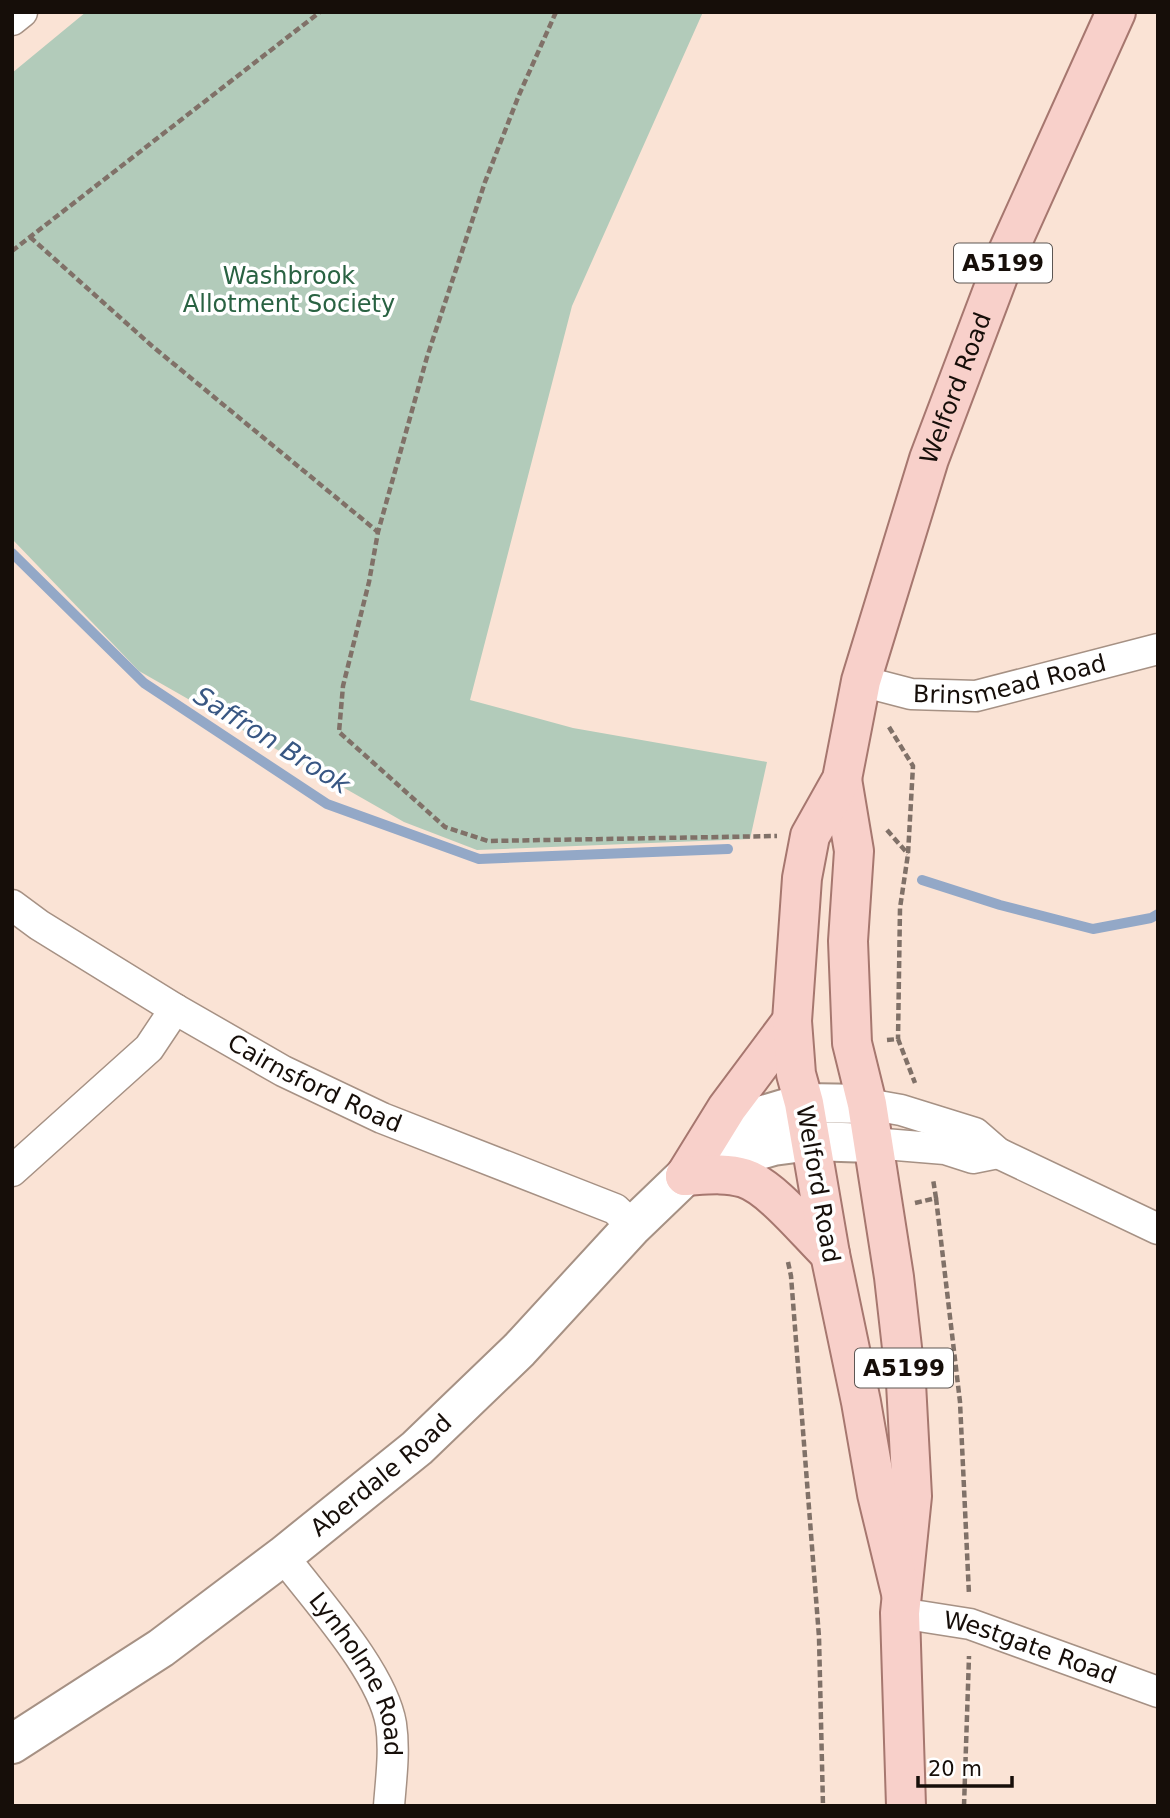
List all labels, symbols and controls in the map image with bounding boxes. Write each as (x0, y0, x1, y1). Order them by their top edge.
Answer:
road number: A5199 (954, 244, 1052, 282)
park label: Washbrook Allotment Society (183, 262, 395, 318)
street label: Welford Road (914, 309, 997, 468)
street label: Brinsmead Road (913, 649, 1109, 710)
water label: Saffron Brook (189, 680, 356, 800)
street label: Cairnsford Road (223, 1028, 406, 1138)
street label: Welford Road (790, 1103, 846, 1265)
road number: A5199 (855, 1348, 953, 1387)
street label: Aberdale Road (305, 1409, 457, 1542)
street label: Lynholme Road (303, 1587, 407, 1756)
street label: Westgate Road (942, 1606, 1120, 1690)
scale bar (918, 1744, 1012, 1788)
text: 20 m (928, 1757, 982, 1781)

